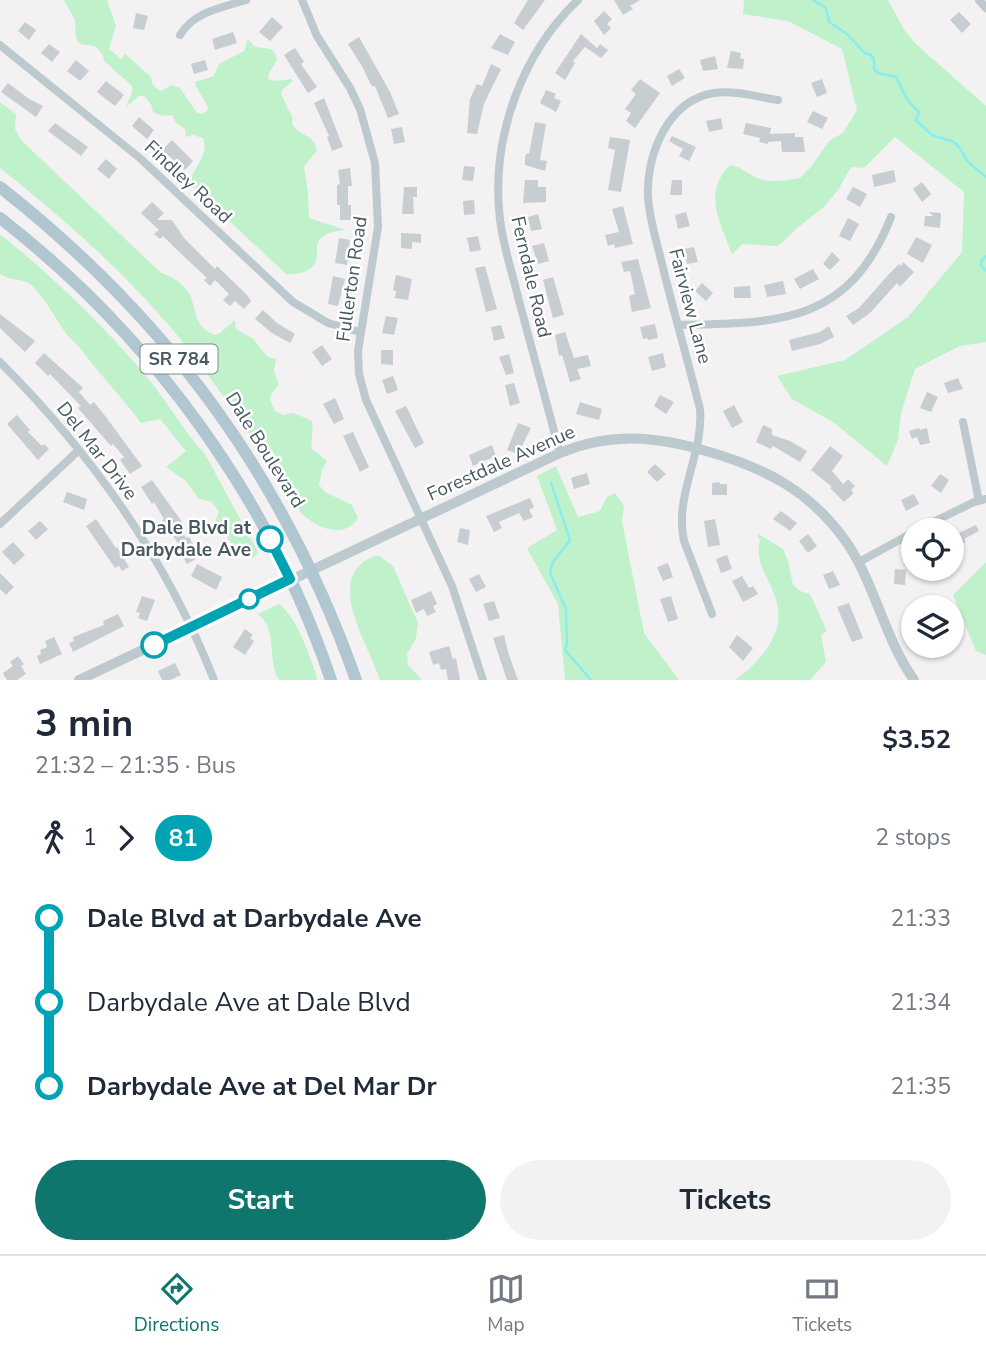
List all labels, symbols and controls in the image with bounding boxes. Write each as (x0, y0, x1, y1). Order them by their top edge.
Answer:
street label: Findley Road (139, 135, 237, 229)
street label: Ferndale Road (504, 214, 558, 340)
street label: Fullerton Road (330, 215, 374, 343)
street label: Fairview Lane (662, 246, 718, 366)
road number: SR 784 (140, 344, 218, 374)
street label: Dale Boulevard (219, 387, 311, 513)
street label: Del Mar Drive (50, 397, 144, 505)
street label: Forestdale Avenue (423, 419, 579, 507)
place label: Dale Blvd at Darbydale Ave (121, 515, 252, 563)
map controls (901, 518, 964, 658)
button: locate (901, 518, 964, 581)
marker: Dale Blvd at Darbydale Ave (257, 526, 283, 552)
unlabelled marker (239, 589, 259, 609)
button: layers (901, 595, 964, 658)
unlabelled marker (141, 632, 167, 658)
text: 3 min (35, 698, 133, 749)
text: $3.52 (882, 722, 951, 757)
text: 21:32 – 21:35 · Bus (35, 750, 236, 781)
icon: walk (35, 819, 73, 857)
icon: forward (107, 819, 145, 857)
text: 1 (83, 822, 97, 853)
text: 81 (169, 822, 198, 854)
text: 2 stops (875, 822, 951, 853)
text: Dale Blvd at Darbydale Ave (87, 901, 422, 936)
text: 21:33 (891, 903, 951, 934)
text: Darbydale Ave at Dale Blvd (87, 985, 411, 1020)
text: 21:34 (891, 987, 951, 1018)
text: Darbydale Ave at Del Mar Dr (87, 1069, 437, 1104)
text: 21:35 (891, 1071, 951, 1102)
button: Start (35, 1160, 486, 1240)
button: Tickets (500, 1160, 951, 1240)
tab: Directions (134, 1270, 219, 1338)
tab: Map (487, 1270, 525, 1338)
tab: Tickets (792, 1270, 852, 1338)

